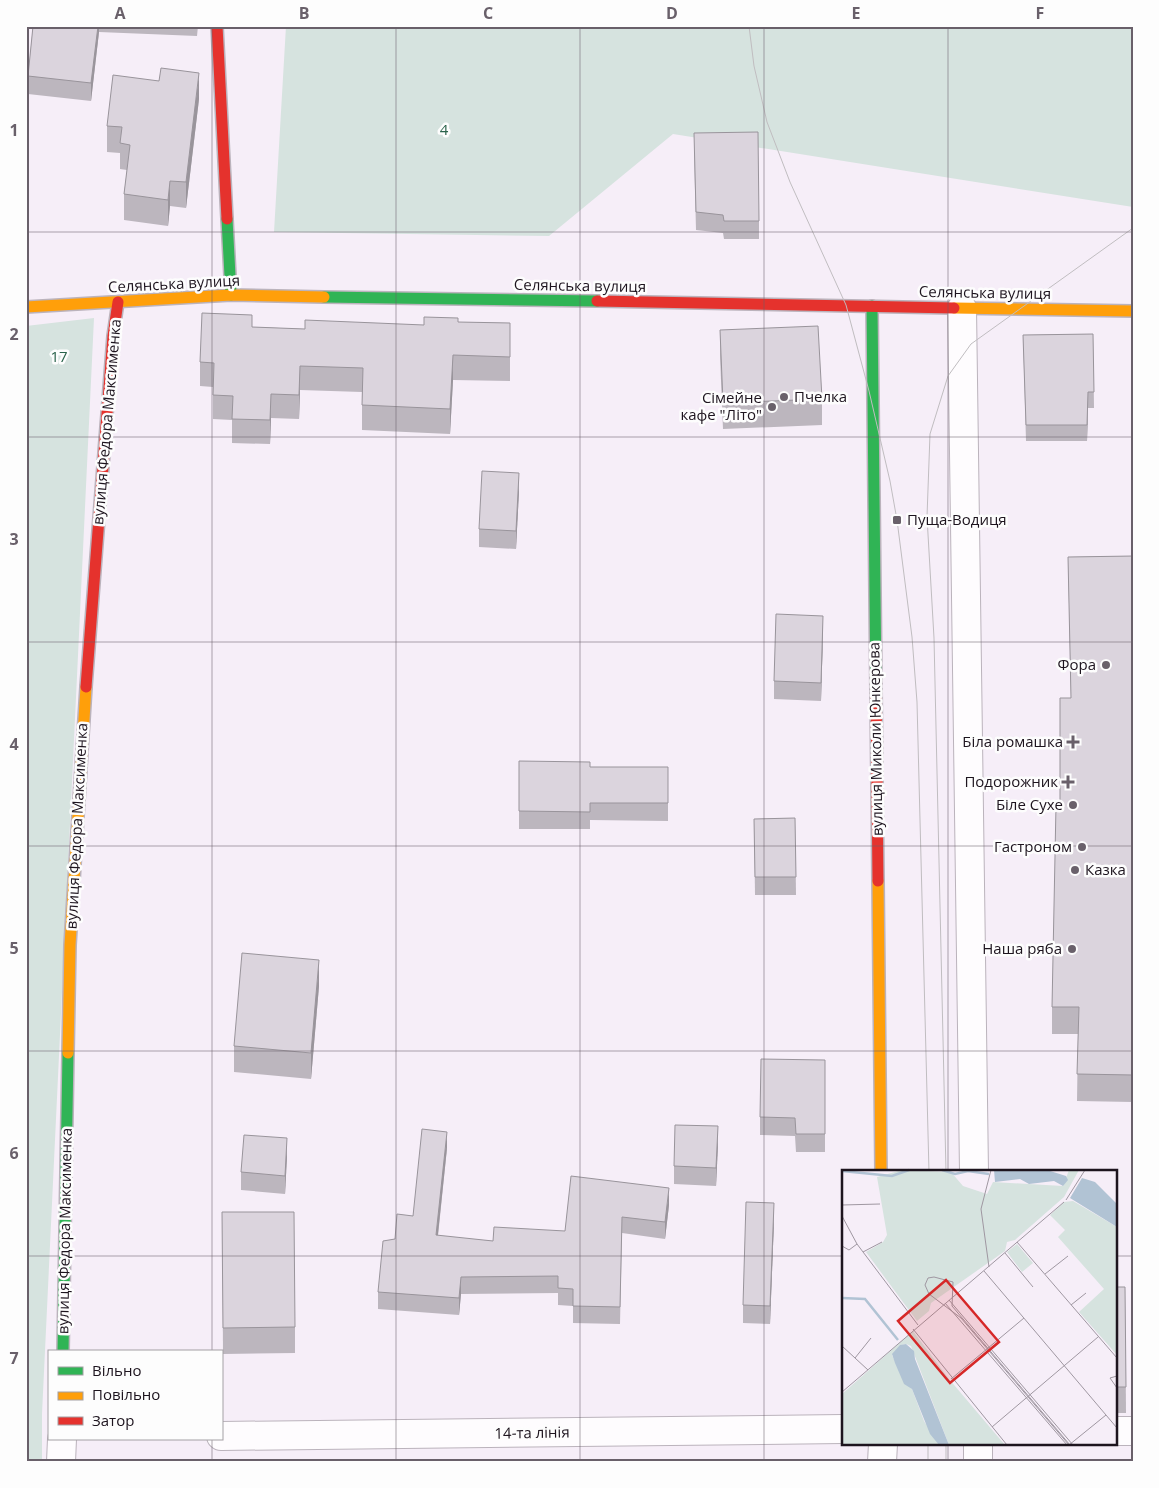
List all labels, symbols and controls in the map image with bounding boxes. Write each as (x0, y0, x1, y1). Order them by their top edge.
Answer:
text: A (114, 2, 126, 24)
text: B (299, 2, 309, 24)
text: C (483, 2, 493, 24)
text: D (666, 2, 678, 24)
text: E (852, 2, 861, 24)
text: F (1036, 2, 1044, 24)
text: 1 (9, 119, 19, 141)
park label: 4 (440, 119, 449, 139)
street label: Селянська вулиця (107, 270, 240, 296)
street label: Селянська вулиця (514, 274, 646, 296)
street label: Селянська вулиця (919, 281, 1051, 303)
street label: вулиця Федора Максименка (87, 318, 125, 526)
text: 2 (9, 323, 19, 345)
park label: 17 (50, 346, 68, 366)
place label: Пчелка (794, 386, 847, 406)
place label: Сімейне кафе "Літо" (680, 387, 762, 424)
marker: Пчелка (778, 391, 790, 403)
marker: Сімейне кафе "Літо" (766, 401, 778, 413)
place label: Пуща-Водиця (907, 509, 1007, 529)
marker: Пуща-Водиця (891, 514, 903, 526)
text: 3 (9, 528, 19, 550)
street label: вулиця Миколи Юнкерова (863, 642, 887, 836)
place label: Фора (1058, 654, 1096, 674)
marker: Фора (1100, 659, 1112, 671)
street label: вулиця Федора Максименка (61, 722, 91, 930)
place label: Біла ромашка (962, 731, 1063, 751)
text: 4 (9, 733, 19, 755)
marker: Біла ромашка (1067, 736, 1079, 748)
place label: Подорожник (964, 771, 1058, 791)
marker: Подорожник (1062, 776, 1074, 788)
place label: Біле Сухе (996, 794, 1063, 814)
marker: Біле Сухе (1067, 799, 1079, 811)
place label: Гастроном (994, 836, 1072, 856)
marker: Гастроном (1076, 841, 1088, 853)
place label: Казка (1085, 859, 1126, 879)
marker: Казка (1069, 864, 1081, 876)
text: 5 (9, 937, 19, 959)
place label: Наша ряба (982, 938, 1062, 958)
marker: Наша ряба (1066, 943, 1078, 955)
street label: вулиця Федора Максименка (52, 1128, 76, 1334)
text: 6 (9, 1142, 19, 1164)
inset map (842, 1170, 1116, 1446)
text: 7 (9, 1347, 19, 1369)
legend (48, 1350, 222, 1440)
text: Вільно (92, 1360, 141, 1380)
text: Повільно (92, 1384, 160, 1404)
text: Затор (92, 1410, 134, 1430)
street label: 14-та лінія (494, 1421, 570, 1443)

